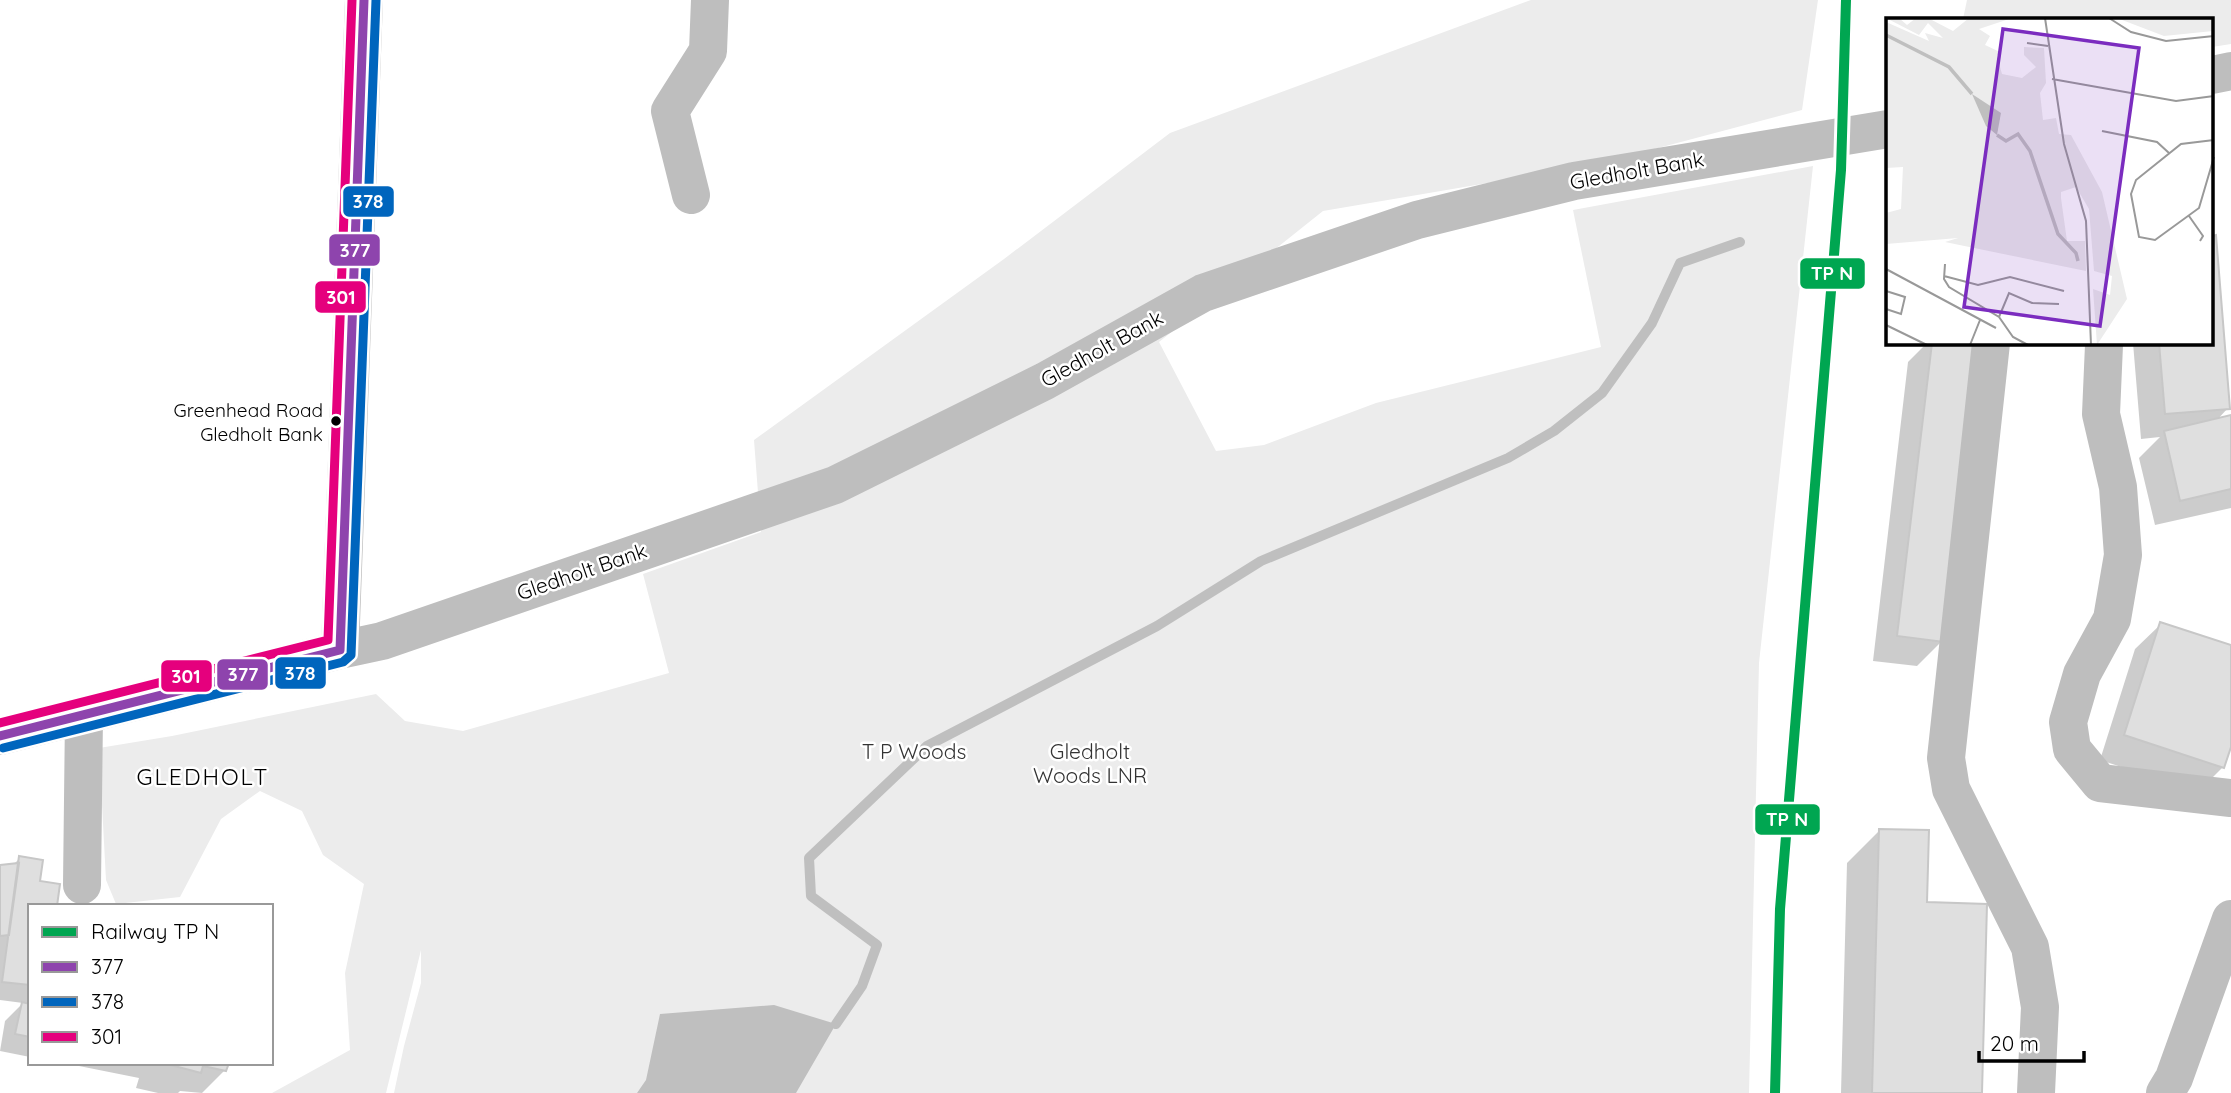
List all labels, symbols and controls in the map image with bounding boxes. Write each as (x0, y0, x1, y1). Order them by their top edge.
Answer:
inset map (1886, 18, 2214, 345)
street label: Gledholt Bank (1568, 145, 1706, 195)
line badge: 378 (342, 185, 395, 218)
text: 378 (352, 189, 384, 213)
line badge: 377 (328, 233, 381, 267)
text: 377 (339, 238, 371, 262)
line badge: TP N (1799, 257, 1866, 290)
text: TP N (1811, 261, 1853, 285)
line badge: 301 (314, 280, 367, 314)
text: 301 (326, 285, 356, 309)
street label: Gledholt Bank (1036, 304, 1167, 392)
place label: Greenhead Road Gledholt Bank (173, 398, 323, 446)
marker: Greenhead Road Gledholt Bank (329, 414, 343, 428)
street label: Gledholt Bank (513, 537, 650, 605)
line badge: 378 (274, 656, 327, 690)
line badge: 377 (216, 658, 269, 691)
line badge: 301 (160, 659, 213, 693)
text: 378 (284, 661, 316, 685)
text: 377 (227, 662, 259, 686)
text: 301 (171, 664, 201, 688)
park label: T P Woods (862, 738, 966, 764)
park label: Gledholt Woods LNR (1033, 738, 1147, 788)
district label: GLEDHOLT (137, 762, 269, 791)
line badge: TP N (1754, 803, 1821, 836)
text: TP N (1766, 807, 1808, 831)
legend (28, 904, 273, 1065)
text: Railway TP N (91, 918, 219, 944)
text: 377 (91, 953, 124, 979)
text: 378 (91, 988, 124, 1014)
scale bar (1979, 1020, 2084, 1064)
text: 301 (91, 1023, 122, 1049)
text: 20 m (1990, 1030, 2039, 1056)

